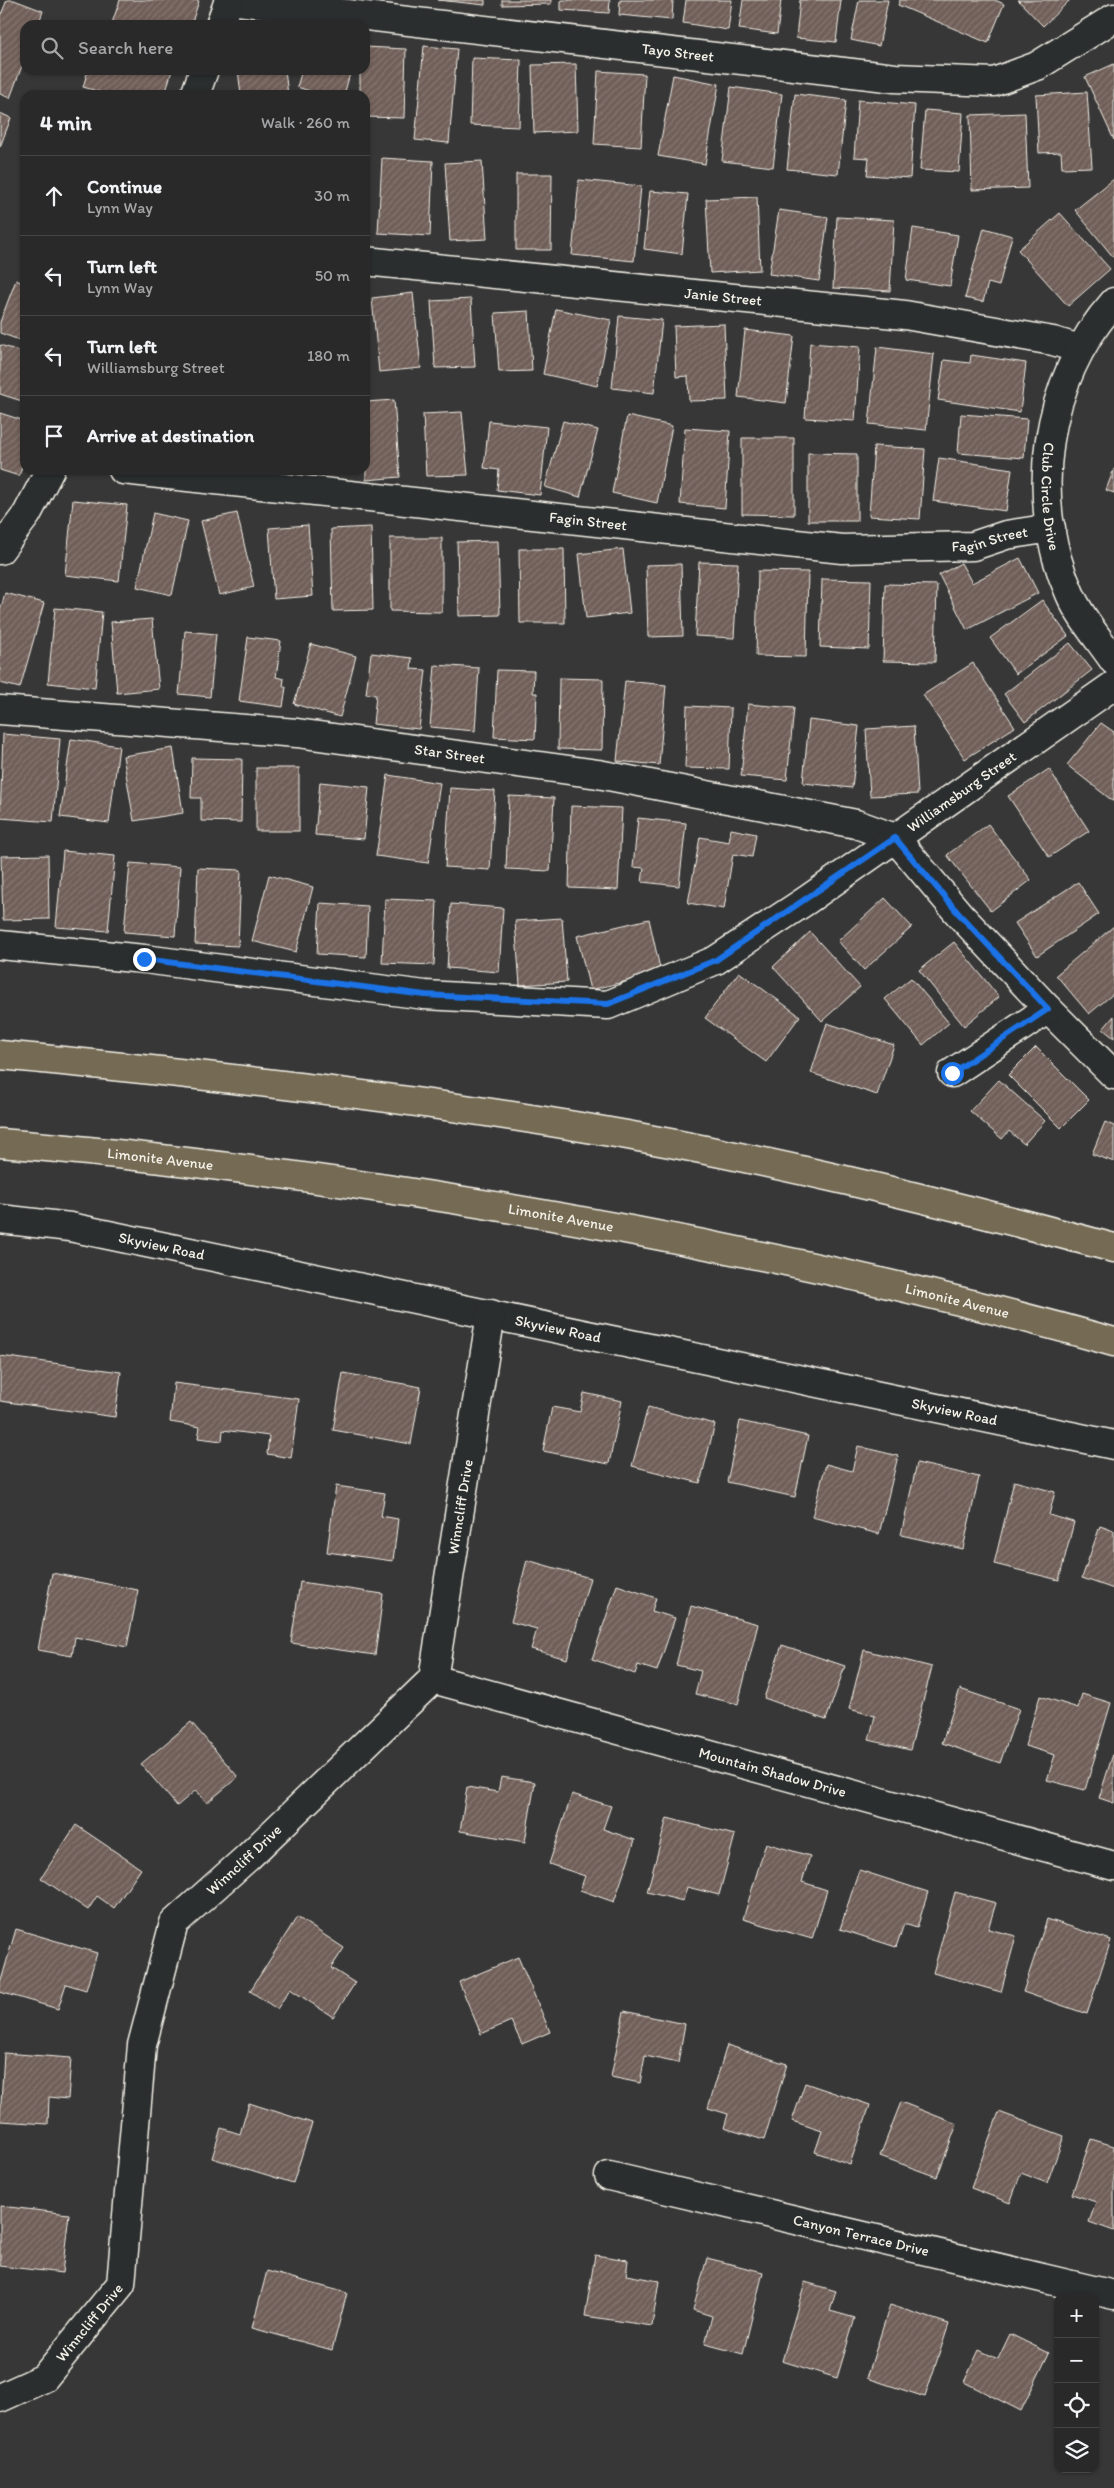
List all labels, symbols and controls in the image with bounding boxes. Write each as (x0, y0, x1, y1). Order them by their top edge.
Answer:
search box (20, 20, 370, 75)
icon: search (38, 34, 66, 62)
text: Search here (78, 36, 173, 59)
street label: Tayo Street (641, 39, 715, 66)
text: 4 min (40, 110, 92, 135)
text: Walk · 260 m (261, 113, 350, 132)
text: Continue (87, 175, 162, 198)
icon: ahead (40, 182, 68, 210)
text: 30 m (314, 186, 350, 205)
text: Lynn Way (87, 198, 153, 217)
text: Turn left (87, 255, 157, 278)
icon: left (40, 262, 68, 290)
text: 50 m (315, 266, 350, 285)
text: Lynn Way (87, 278, 153, 297)
street label: Janie Street (684, 284, 763, 310)
text: Turn left (87, 335, 157, 358)
icon: left (40, 342, 68, 370)
text: 180 m (307, 346, 350, 365)
text: Williamsburg Street (87, 358, 225, 377)
icon: arrive (40, 422, 68, 450)
text: Arrive at destination (87, 424, 254, 447)
street label: Club Circle Drive (1038, 441, 1064, 552)
street label: Fagin Street (548, 508, 628, 534)
street label: Fagin Street (951, 523, 1029, 555)
street label: Star Street (413, 740, 486, 768)
street label: Williamsburg Street (903, 747, 1020, 836)
route end (133, 948, 156, 971)
route start (941, 1062, 964, 1085)
street label: Limonite Avenue (106, 1144, 214, 1174)
street label: Limonite Avenue (507, 1199, 615, 1236)
street label: Skyview Road (117, 1228, 206, 1264)
street label: Limonite Avenue (903, 1279, 1011, 1322)
street label: Skyview Road (513, 1311, 603, 1347)
street label: Skyview Road (910, 1394, 999, 1429)
street label: Winncliff Drive (444, 1458, 477, 1556)
street label: Mountain Shadow Drive (697, 1743, 848, 1801)
street label: Winncliff Drive (202, 1821, 285, 1899)
street label: Canyon Terrace Drive (791, 2211, 931, 2260)
street label: Winncliff Drive (52, 2280, 127, 2365)
map controls (1054, 2293, 1099, 2473)
button: + (1054, 2293, 1099, 2338)
button: − (1054, 2338, 1099, 2383)
button: locate (1054, 2383, 1099, 2428)
button: layers (1054, 2428, 1099, 2473)

